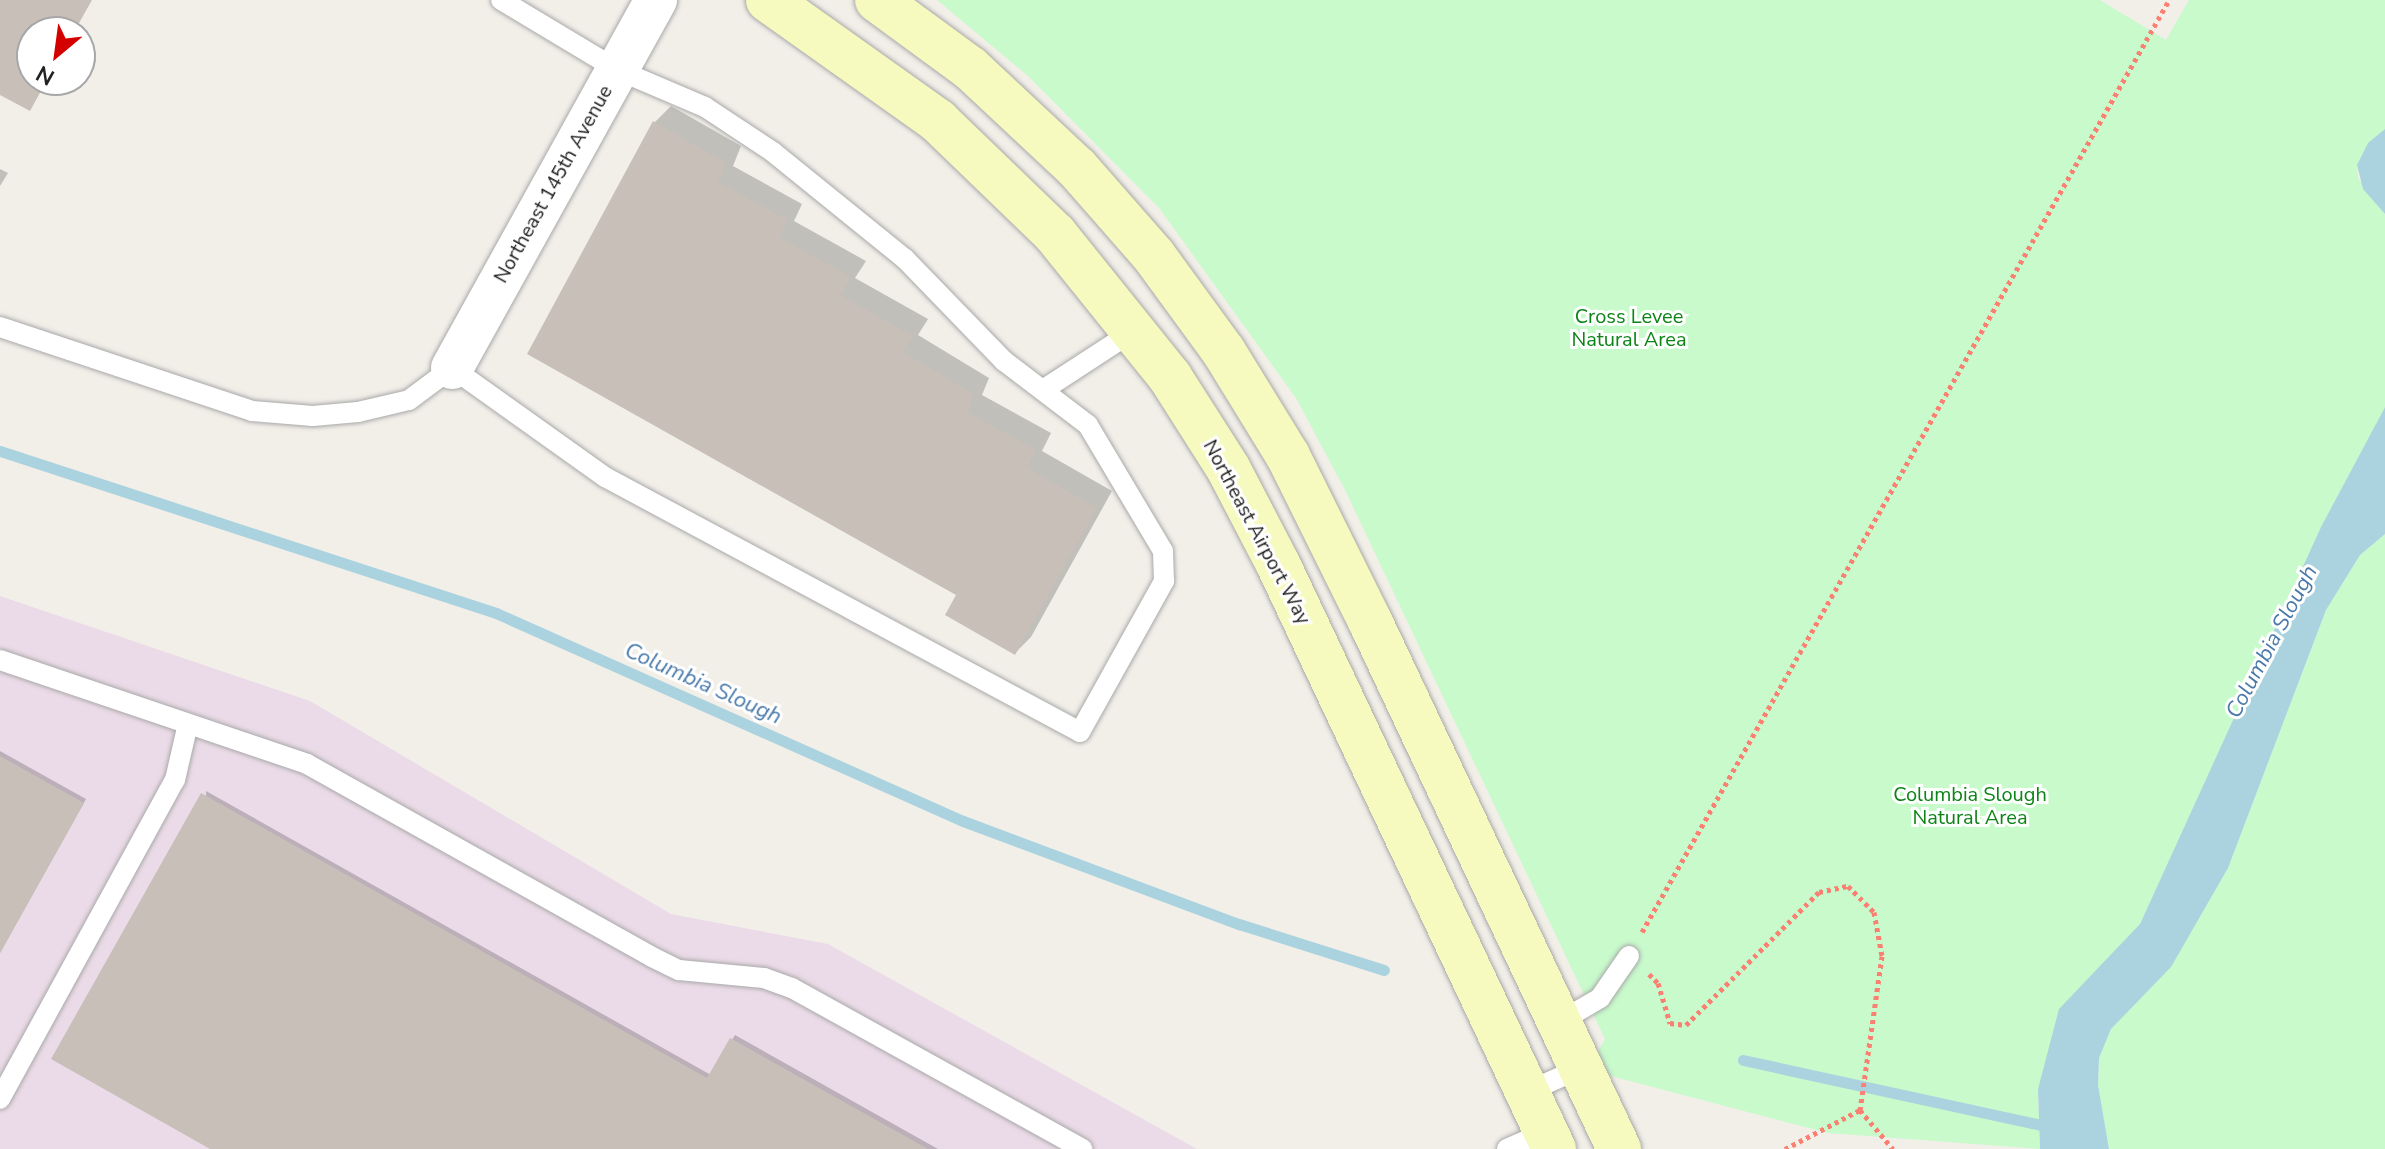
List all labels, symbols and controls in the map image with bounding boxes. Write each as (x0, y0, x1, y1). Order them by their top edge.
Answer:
north arrow (16, 16, 96, 96)
text: N (31, 58, 60, 92)
street label: Northeast 145th Avenue (489, 81, 617, 287)
park label: Cross Levee Natural Area (1571, 305, 1687, 352)
street label: Northeast Airport Way (1198, 436, 1316, 628)
water label: Columbia Slough (2221, 561, 2323, 723)
water label: Columbia Slough (620, 638, 786, 730)
park label: Columbia Slough Natural Area (1893, 783, 2047, 830)

